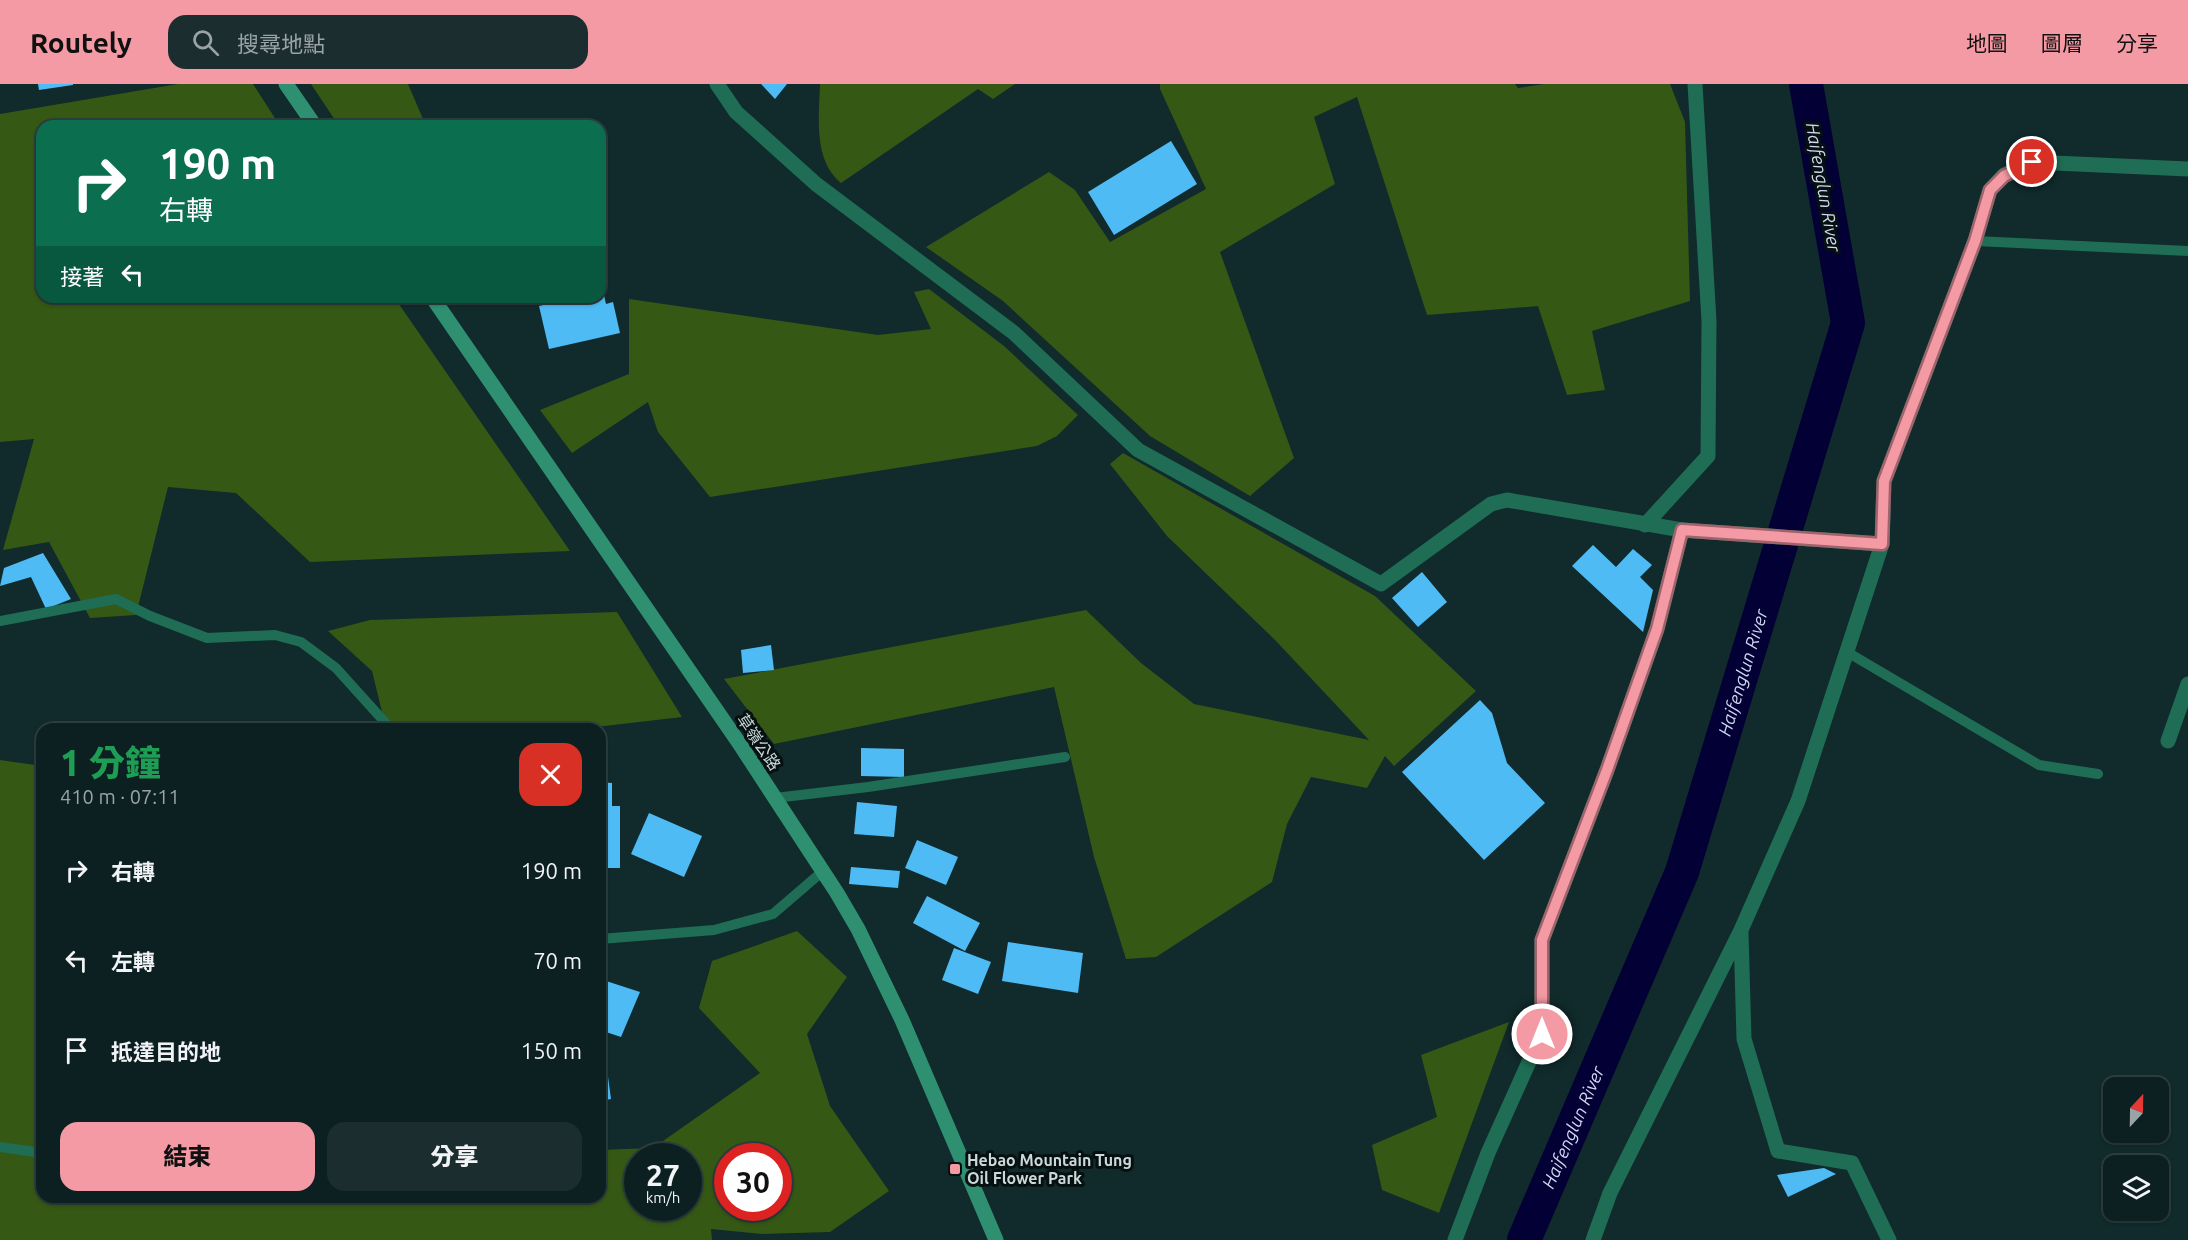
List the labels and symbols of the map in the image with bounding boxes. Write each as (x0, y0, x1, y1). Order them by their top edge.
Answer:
water label: Haifenglun River (1802, 121, 1845, 254)
pin (2006, 136, 2057, 187)
water label: Haifenglun River (1714, 606, 1771, 738)
street label: 草嶺公路 (734, 710, 784, 774)
position arrow (1510, 1002, 1574, 1066)
water label: Haifenglun River (1537, 1062, 1608, 1191)
north arrow (2103, 1077, 2169, 1143)
speed limit sign: 30 (714, 1143, 792, 1221)
place label: Hebao Mountain Tung Oil Flower Park (967, 1151, 1132, 1187)
marker: Hebao Mountain Tung Oil Flower Park (948, 1162, 962, 1176)

